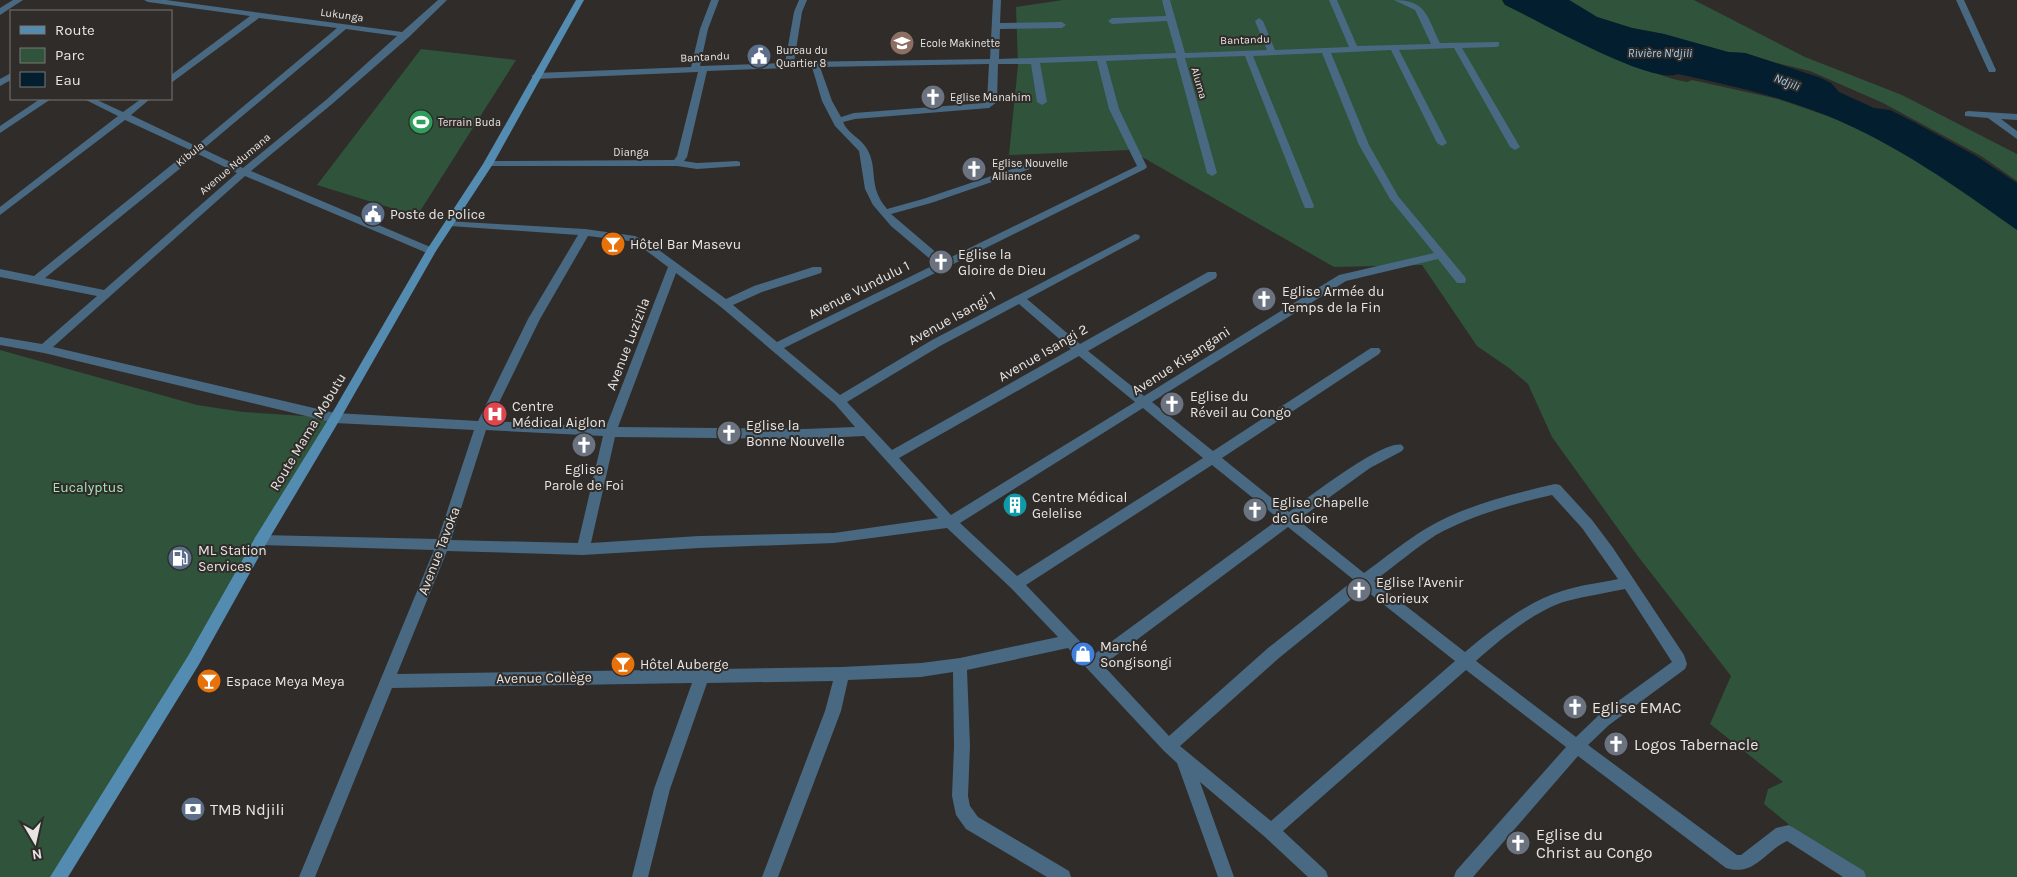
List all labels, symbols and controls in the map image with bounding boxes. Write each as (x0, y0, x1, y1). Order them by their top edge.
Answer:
street label: Lukunga (320, 6, 364, 24)
legend (10, 10, 172, 100)
text: Route (55, 21, 95, 39)
school or university icon: Ecole Makinette (889, 30, 915, 56)
street label: Bantandu (1220, 33, 1270, 47)
place label: Ecole Makinette (920, 37, 1001, 50)
public building icon: Bureau du Quartier 8 (746, 43, 772, 69)
place label: Bureau du Quartier 8 (776, 44, 828, 70)
text: Parc (55, 46, 85, 64)
water label: Rivière N'djili (1628, 46, 1692, 60)
street label: Bantandu (680, 49, 730, 65)
street label: Aluma (1188, 66, 1210, 100)
text: Eau (55, 71, 81, 89)
water label: Ndjili (1772, 71, 1802, 93)
church icon: Eglise Manahim (920, 84, 946, 110)
place label: Eglise Manahim (950, 91, 1031, 104)
sports icon: Terrain Buda (408, 109, 434, 135)
place label: Terrain Buda (438, 116, 501, 129)
street label: Avenue Ndumana (197, 131, 273, 197)
street label: Kibula (173, 139, 207, 169)
street label: Dianga (613, 146, 649, 159)
church icon: Eglise Nouvelle Alliance (961, 156, 987, 182)
place label: Eglise Nouvelle Alliance (992, 157, 1068, 183)
public building icon: Poste de Police (360, 201, 386, 227)
place label: Poste de Police (390, 206, 485, 223)
bar icon: Hôtel Bar Masevu (600, 231, 626, 257)
place label: Hôtel Bar Masevu (630, 236, 741, 253)
place label: Eglise la Gloire de Dieu (958, 246, 1046, 279)
church icon: Eglise la Gloire de Dieu (928, 249, 954, 275)
street label: Avenue Vundulu 1 (806, 257, 912, 323)
place label: Eglise Armée du Temps de la Fin (1282, 283, 1384, 316)
church icon: Eglise Armée du Temps de la Fin (1251, 286, 1277, 312)
street label: Avenue Isangi 1 (906, 287, 998, 349)
street label: Avenue Luzizila (603, 295, 653, 393)
street label: Avenue Isangi 2 (995, 321, 1091, 385)
street label: Avenue Kisangani (1129, 323, 1233, 399)
street label: Route Mama Mobutu (266, 370, 350, 494)
place label: Eglise du Réveil au Congo (1190, 388, 1291, 421)
church icon: Eglise du Réveil au Congo (1159, 391, 1185, 417)
place label: Centre Médical Aiglon (512, 398, 606, 431)
hospital icon: Centre Médical Aiglon (482, 401, 508, 427)
place label: Eglise la Bonne Nouvelle (746, 417, 845, 450)
church icon: Eglise la Bonne Nouvelle (716, 420, 742, 446)
church icon: Eglise Parole de Foi (571, 432, 597, 458)
place label: Eglise Parole de Foi (544, 461, 624, 494)
park label: Eucalyptus (53, 479, 124, 496)
place label: Centre Médical Gelelise (1032, 489, 1127, 522)
building icon: Centre Médical Gelelise (1002, 492, 1028, 518)
place label: Eglise Chapelle de Gloire (1272, 494, 1369, 527)
church icon: Eglise Chapelle de Gloire (1242, 497, 1268, 523)
street label: Avenue Tavoka (414, 504, 464, 598)
place label: ML Station Services (198, 542, 267, 575)
fuel station icon: ML Station Services (167, 545, 193, 571)
place label: Eglise l'Avenir Glorieux (1376, 574, 1464, 607)
church icon: Eglise l'Avenir Glorieux (1346, 577, 1372, 603)
place label: Marché Songisongi (1100, 638, 1172, 671)
shop icon: Marché Songisongi (1070, 641, 1096, 667)
bar icon: Hôtel Auberge (610, 651, 636, 677)
place label: Hôtel Auberge (640, 656, 729, 673)
bar icon: Espace Meya Meya (196, 668, 222, 694)
street label: Avenue Collège (496, 669, 592, 687)
place label: Espace Meya Meya (226, 673, 345, 690)
church icon: Eglise EMAC (1562, 694, 1588, 720)
place label: Eglise EMAC (1592, 698, 1681, 717)
church icon: Logos Tabernacle (1603, 731, 1629, 757)
place label: Logos Tabernacle (1634, 735, 1759, 754)
bank icon: TMB Ndjili (180, 796, 206, 822)
place label: TMB Ndjili (210, 800, 285, 819)
north arrow (10, 817, 60, 867)
place label: Eglise du Christ au Congo (1536, 825, 1653, 862)
church icon: Eglise du Christ au Congo (1505, 830, 1531, 856)
text: N (31, 845, 43, 864)

